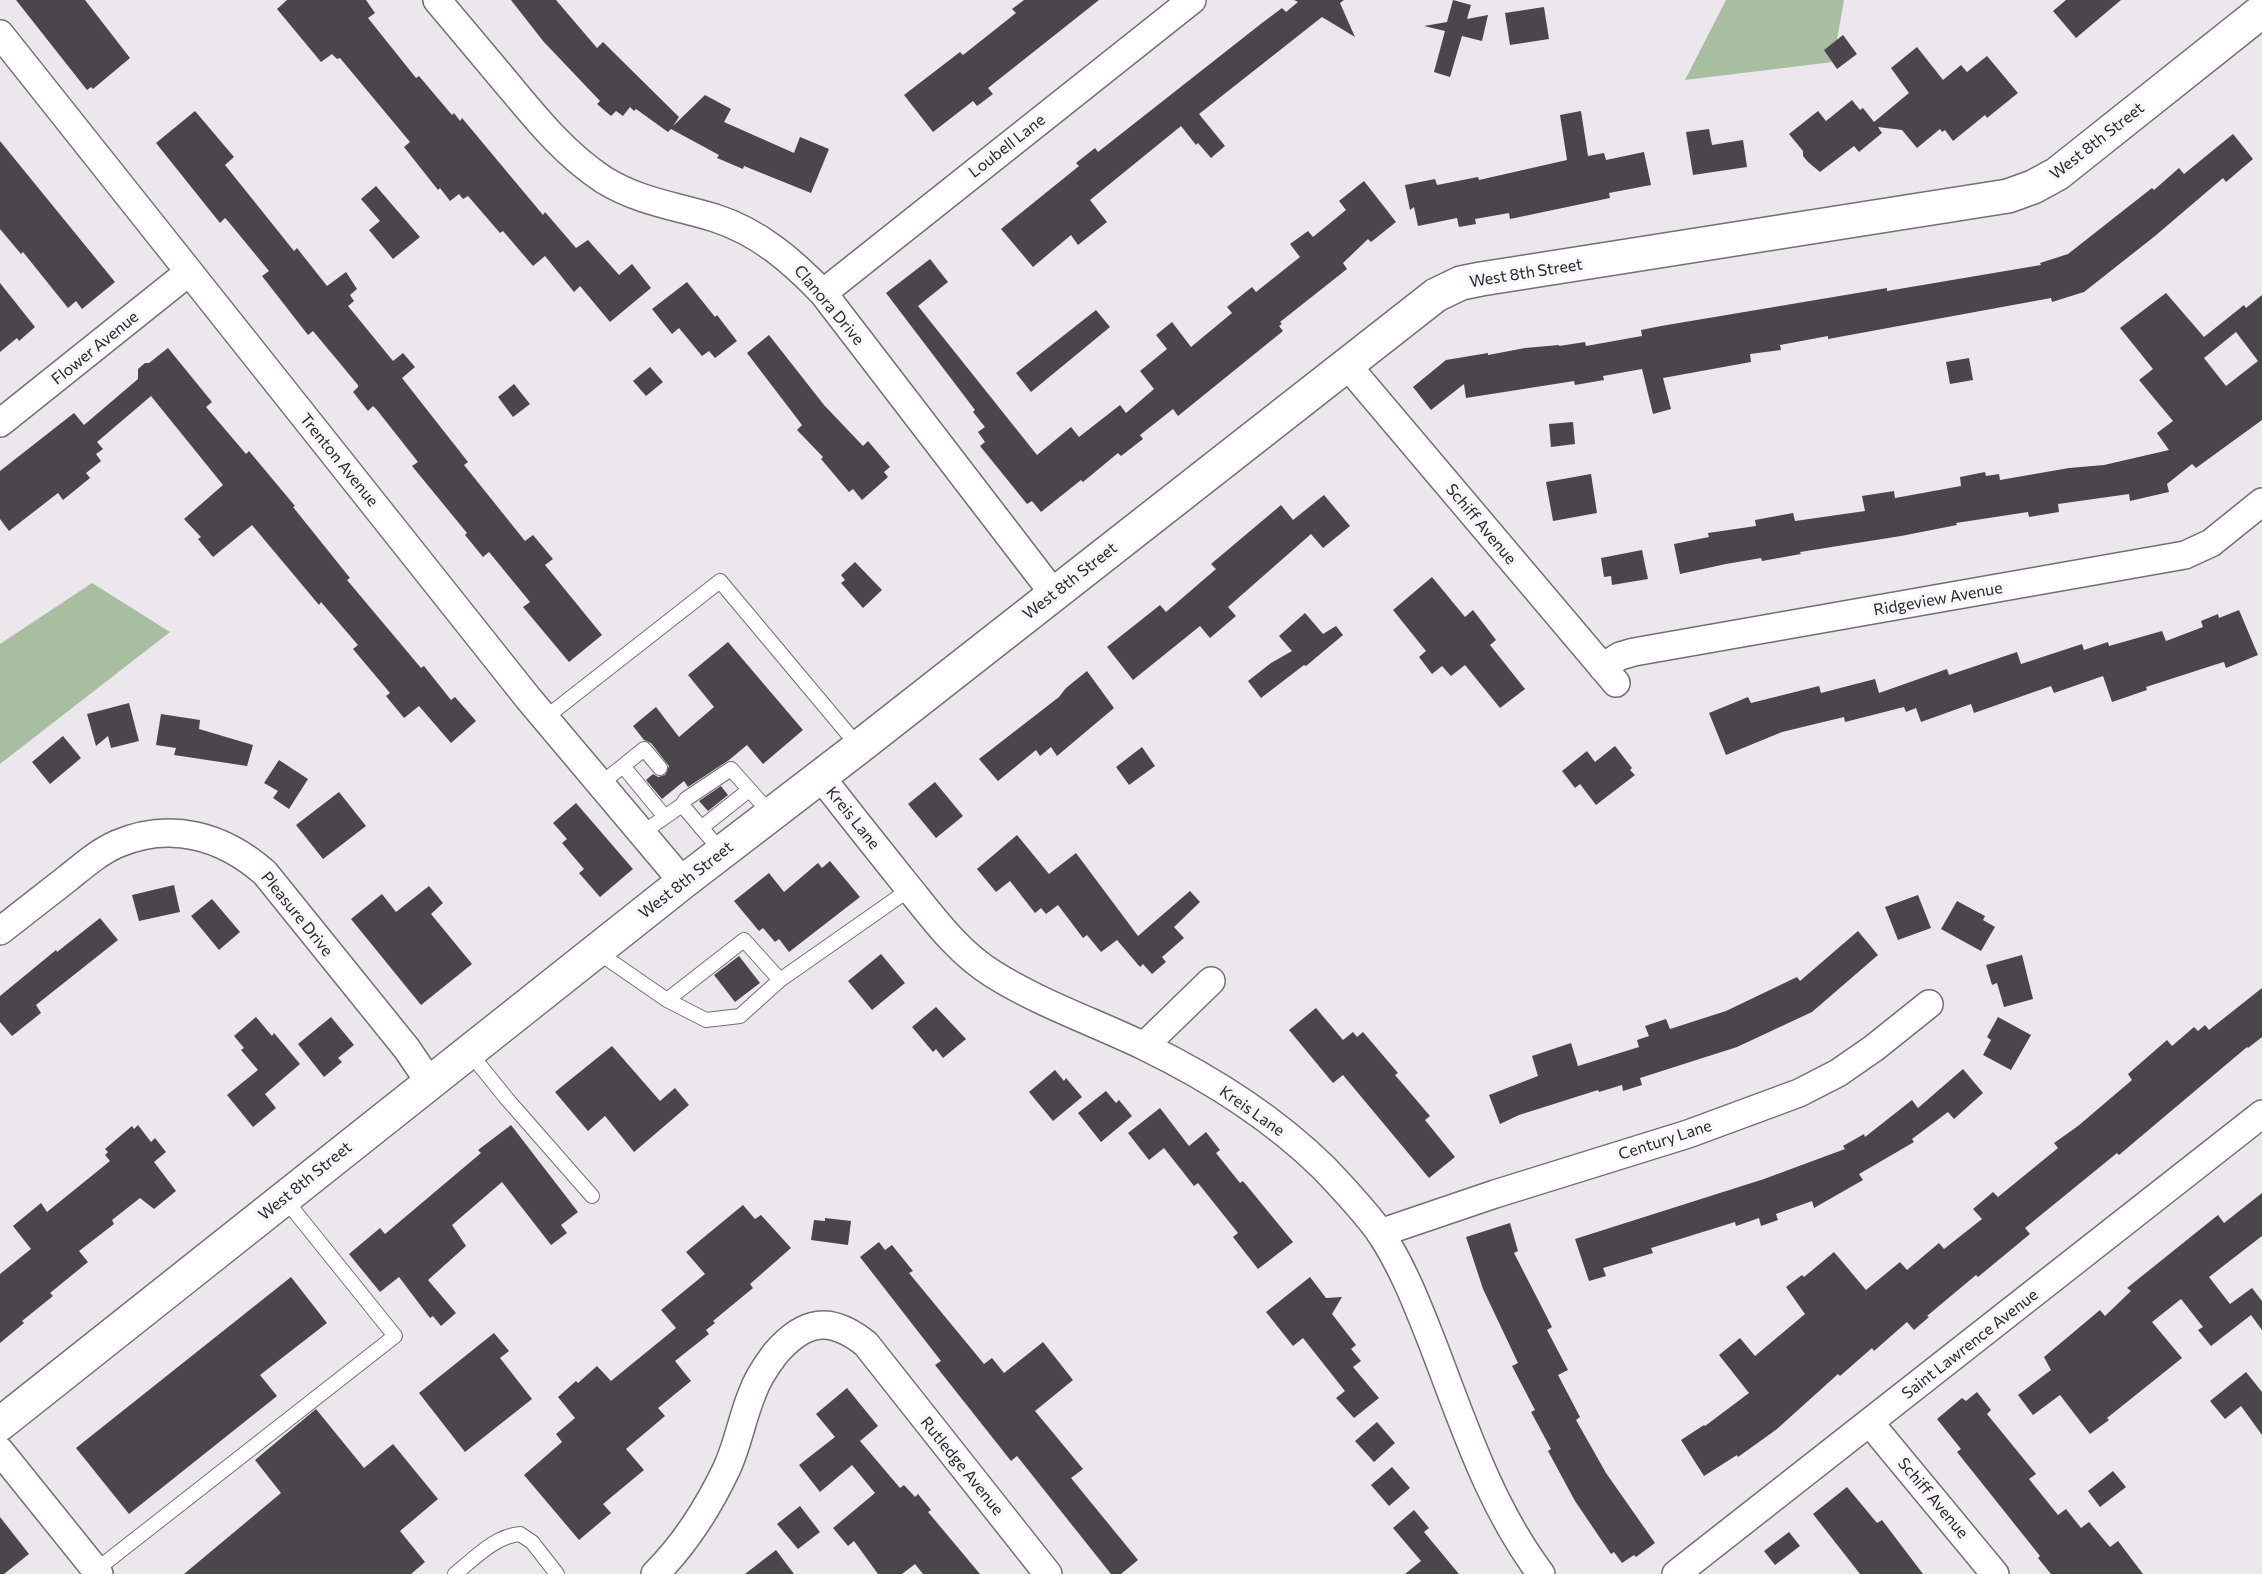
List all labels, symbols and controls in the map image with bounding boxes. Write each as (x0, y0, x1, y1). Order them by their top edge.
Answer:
street label: West 8th Street (2046, 98, 2148, 184)
street label: Loubell Lane (965, 110, 1049, 182)
street label: West 8th Street (1468, 255, 1584, 291)
street label: Clanora Drive (790, 261, 868, 349)
street label: Flower Avenue (48, 307, 142, 389)
street label: Trenton Avenue (296, 410, 382, 510)
street label: Schiff Avenue (1442, 480, 1520, 568)
street label: West 8th Street (1019, 538, 1121, 624)
street label: Ridgeview Avenue (1872, 578, 2004, 620)
street label: Kreis Lane (822, 783, 884, 853)
street label: West 8th Street (635, 837, 737, 923)
street label: Pleasure Drive (257, 868, 337, 960)
street label: Kreis Lane (1216, 1082, 1288, 1140)
street label: Century Lane (1616, 1116, 1714, 1164)
street label: West 8th Street (255, 1138, 355, 1224)
street label: Saint Lawrence Avenue (1898, 1285, 2042, 1403)
street label: Rutledge Avenue (916, 1413, 1008, 1519)
street label: Schiff Avenue (1894, 1454, 1972, 1542)

